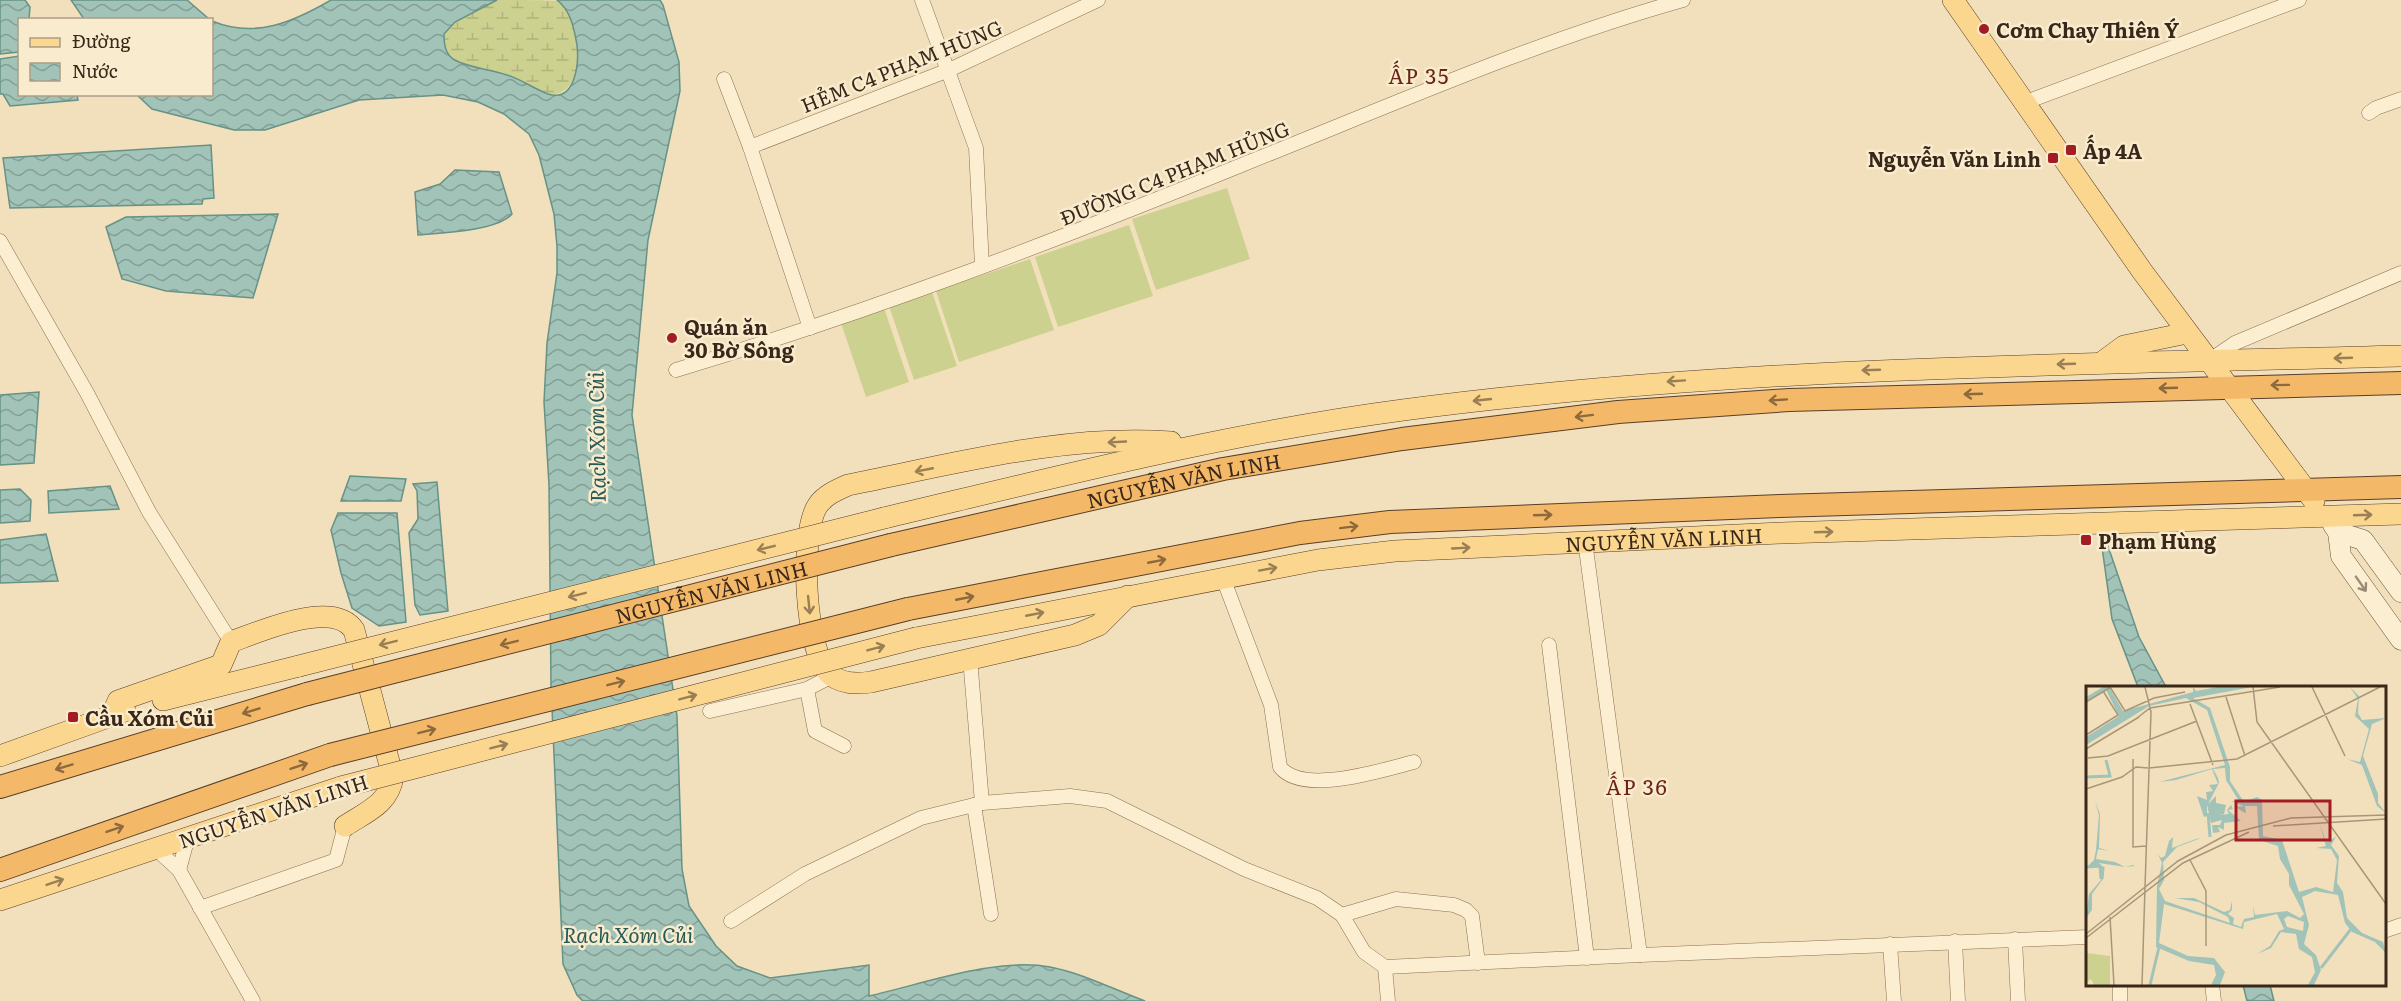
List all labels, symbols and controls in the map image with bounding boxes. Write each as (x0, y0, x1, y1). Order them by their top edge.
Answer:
street label: HẺM C4 PHẠM HÙNG (796, 11, 1006, 119)
place label: Cơm Chay Thiên Ý (1996, 14, 2179, 44)
legend (18, 18, 213, 96)
marker: Cơm Chay Thiên Ý (1977, 22, 1991, 36)
text: Đường (72, 27, 131, 54)
text: Nước (72, 57, 118, 84)
district label: ẤP 35 (1388, 59, 1450, 90)
street label: ĐƯỜNG C4 PHẠM HỦNG (1055, 112, 1293, 232)
place label: Ấp 4A (2083, 134, 2142, 165)
place label: Nguyễn Văn Linh (1868, 143, 2041, 173)
marker: Ấp 4A (2064, 143, 2078, 157)
marker: Nguyễn Văn Linh (2046, 151, 2060, 165)
place label: Quán ăn 30 Bờ Sông (684, 311, 795, 364)
marker: Quán ăn 30 Bờ Sông (665, 331, 679, 345)
one-way arrow (2333, 352, 2353, 364)
one-way arrow (2056, 358, 2076, 369)
one-way arrow (1862, 365, 1881, 376)
water label: Rạch Xóm Củi (578, 371, 612, 503)
one-way arrow (1667, 376, 1687, 387)
one-way arrow (2270, 379, 2290, 391)
one-way arrow (2159, 382, 2179, 393)
one-way arrow (1964, 388, 1984, 399)
one-way arrow (1473, 395, 1493, 406)
one-way arrow (1769, 395, 1789, 406)
one-way arrow (1575, 411, 1594, 422)
one-way arrow (1107, 437, 1127, 448)
street label: NGUYỄN VĂN LINH (1084, 445, 1283, 515)
one-way arrow (915, 465, 934, 476)
one-way arrow (2353, 509, 2373, 520)
one-way arrow (1533, 510, 1553, 521)
street label: NGUYỄN VĂN LINH (1564, 519, 1763, 558)
one-way arrow (1338, 521, 1358, 532)
place label: Phạm Hùng (2098, 525, 2217, 555)
one-way arrow (1813, 526, 1833, 537)
marker: Phạm Hùng (2079, 533, 2093, 547)
one-way arrow (757, 542, 776, 554)
one-way arrow (1451, 542, 1471, 553)
street label: NGUYỄN VĂN LINH (612, 552, 811, 630)
one-way arrow (1147, 555, 1166, 566)
one-way arrow (1257, 563, 1277, 574)
one-way arrow (2355, 575, 2367, 591)
one-way arrow (568, 590, 587, 602)
one-way arrow (955, 592, 975, 603)
one-way arrow (804, 594, 815, 614)
one-way arrow (1025, 608, 1044, 620)
one-way arrow (500, 637, 519, 649)
one-way arrow (379, 638, 398, 650)
one-way arrow (867, 642, 886, 653)
one-way arrow (606, 676, 625, 688)
inset map (2086, 686, 2386, 986)
one-way arrow (678, 691, 697, 702)
place label: Cầu Xóm Củi (85, 702, 214, 732)
one-way arrow (242, 706, 261, 717)
marker: Cầu Xóm Củi (66, 710, 80, 724)
one-way arrow (417, 724, 436, 736)
one-way arrow (489, 739, 508, 751)
one-way arrow (289, 760, 308, 771)
one-way arrow (55, 762, 74, 773)
street label: NGUYỄN VĂN LINH (174, 765, 372, 855)
district label: ẤP 36 (1606, 770, 1668, 801)
one-way arrow (105, 823, 123, 834)
one-way arrow (45, 875, 64, 886)
water label: Rạch Xóm Củi (563, 918, 694, 949)

